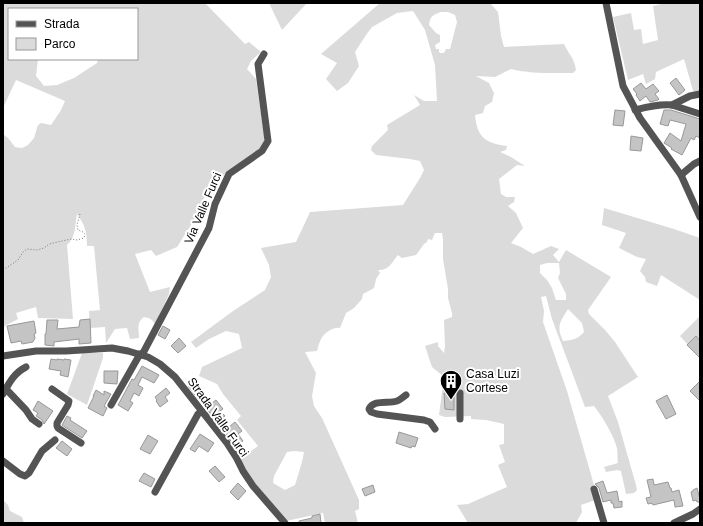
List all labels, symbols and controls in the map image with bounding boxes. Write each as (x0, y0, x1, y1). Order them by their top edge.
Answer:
legend (8, 8, 138, 60)
text: Strada (44, 17, 80, 31)
text: Parco (44, 37, 76, 51)
street label: Via Valle Furci (182, 170, 224, 246)
place label: Casa Luzi Cortese (466, 367, 519, 395)
building icon: Casa Luzi Cortese (438, 368, 464, 401)
street label: Strada Valle Furci (185, 375, 251, 459)

